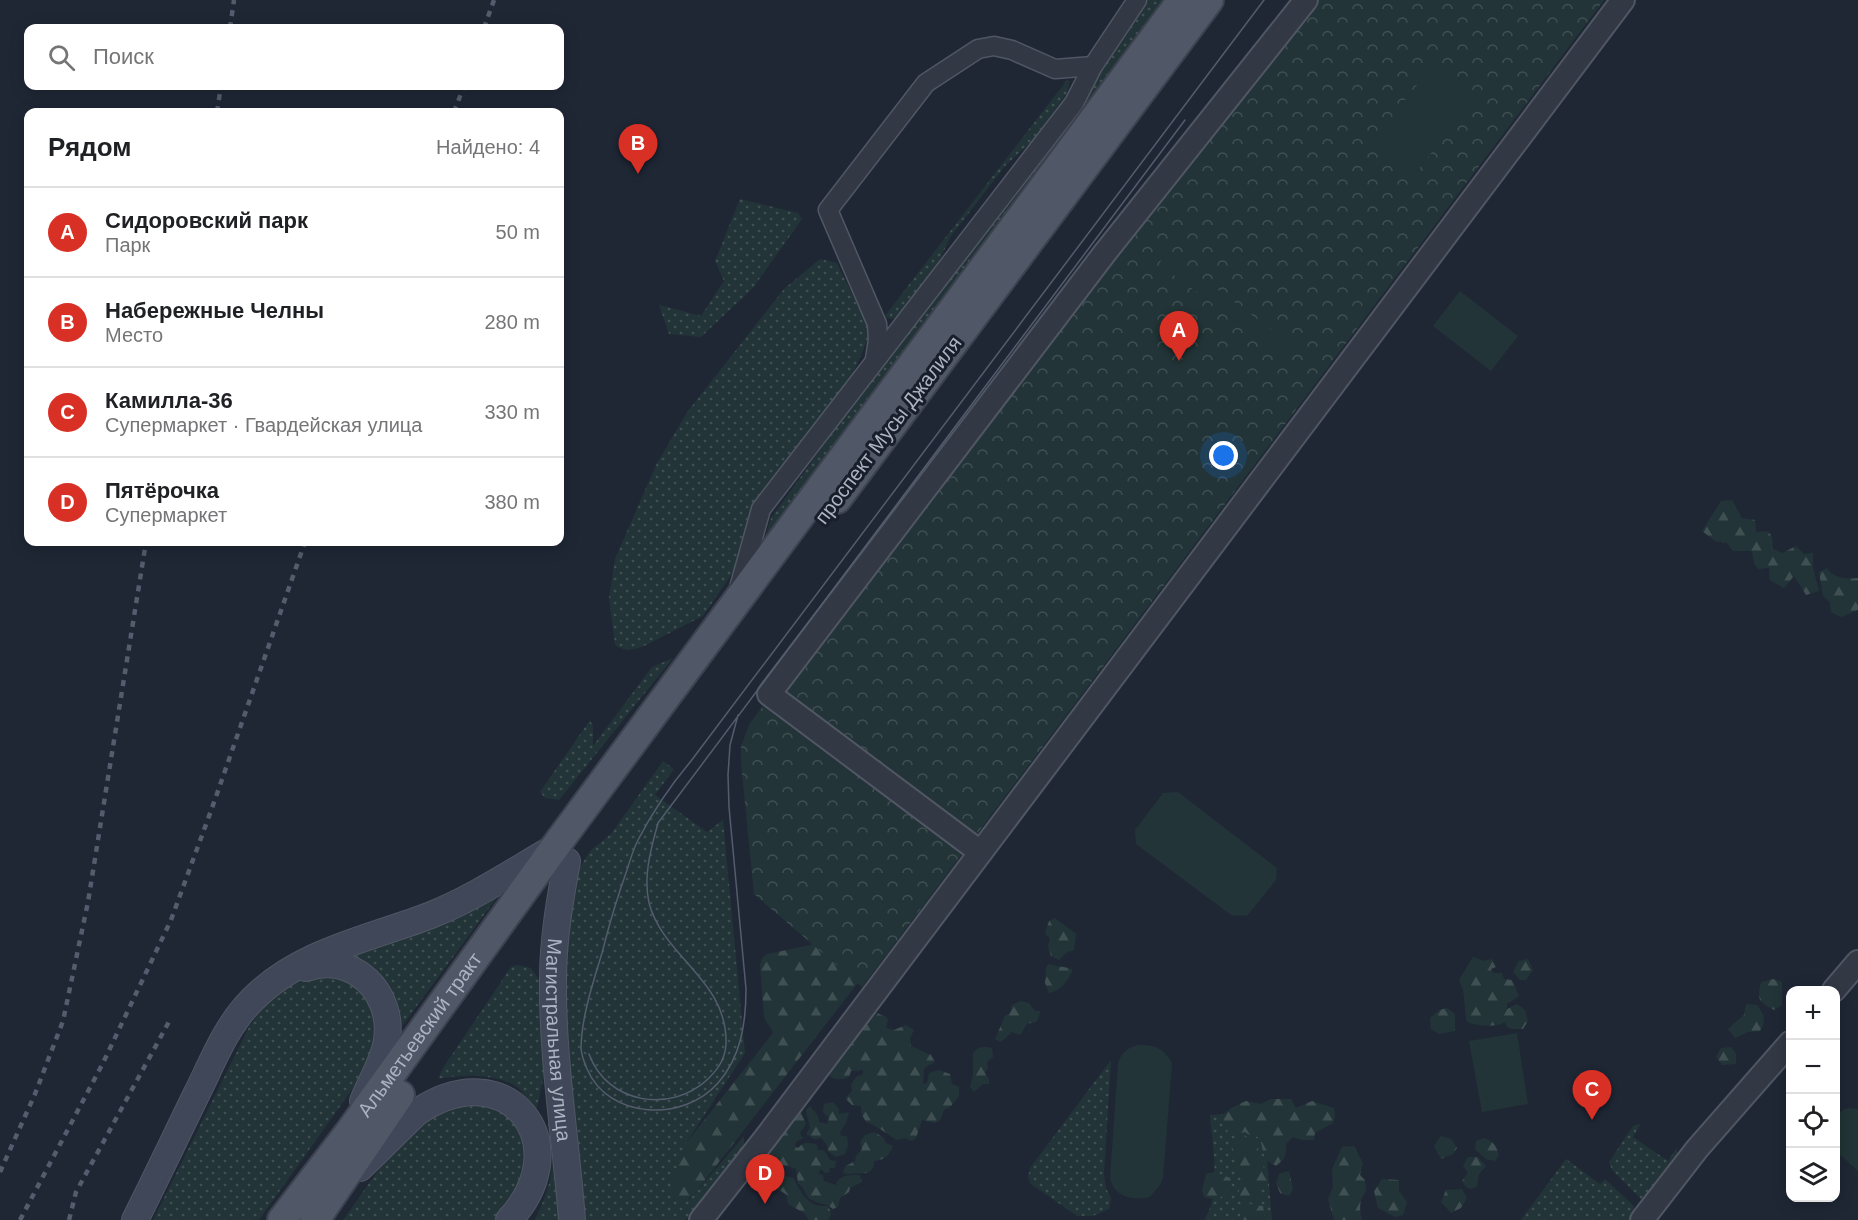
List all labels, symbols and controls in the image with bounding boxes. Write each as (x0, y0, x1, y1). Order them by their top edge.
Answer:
search box (24, 24, 564, 90)
icon: search (45, 41, 78, 74)
text: Поиск (93, 44, 154, 69)
pin: B (618, 124, 658, 174)
text: Рядом (48, 132, 131, 162)
text: Найдено: 4 (436, 136, 540, 158)
text: Сидоровский парк (105, 208, 308, 233)
text: A (60, 221, 75, 243)
text: 50 m (496, 221, 540, 243)
text: Парк (105, 234, 150, 256)
text: Набережные Челны (105, 298, 324, 323)
text: B (60, 311, 75, 333)
text: 280 m (484, 311, 540, 333)
pin: A (1160, 312, 1198, 361)
text: Место (105, 324, 163, 346)
street label: проспект Мусы Джалиля (810, 332, 966, 528)
text: Камилла-36 (105, 388, 233, 413)
text: C (60, 401, 75, 423)
text: 330 m (484, 401, 540, 423)
text: Супермаркет · Гвардейская улица (105, 414, 422, 436)
your location (1209, 441, 1238, 470)
text: Пятёрочка (105, 478, 219, 503)
text: D (60, 491, 75, 513)
text: 380 m (484, 491, 540, 513)
text: Супермаркет (105, 504, 227, 526)
street label: Магистральная улица (542, 937, 575, 1143)
street label: Альметьевский тракт (353, 948, 486, 1121)
map controls (1786, 986, 1840, 1202)
button: + (1786, 986, 1840, 1040)
button: − (1786, 1040, 1840, 1094)
pin: C (1572, 1070, 1612, 1120)
button: locate (1786, 1094, 1840, 1148)
button: layers (1786, 1148, 1840, 1202)
pin: D (746, 1154, 784, 1204)

